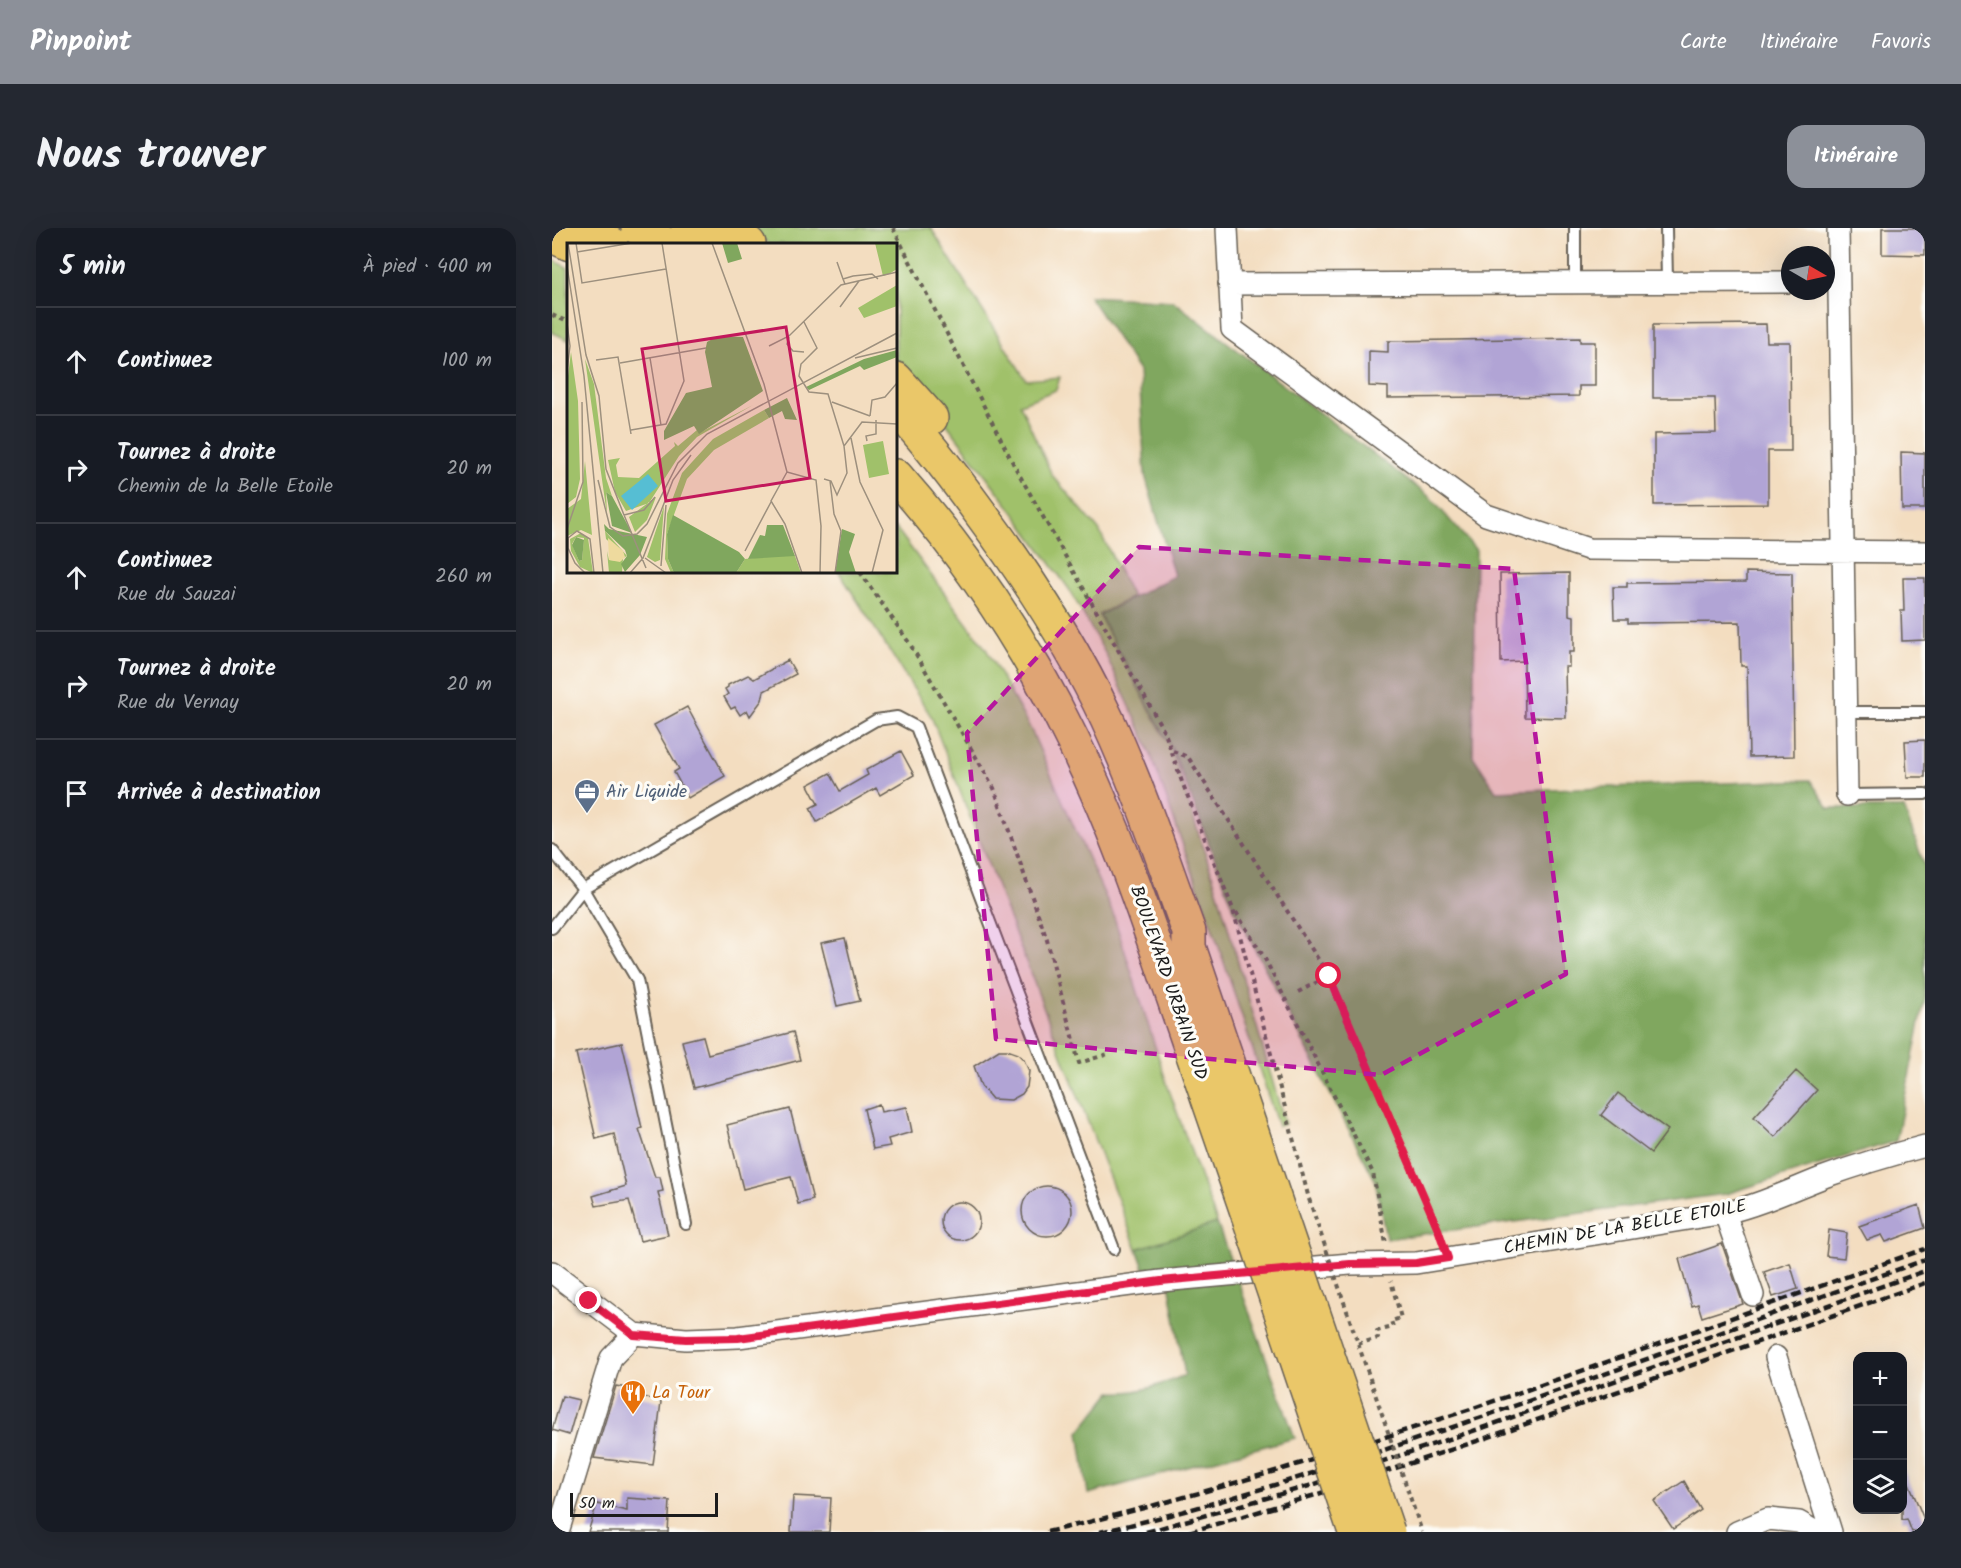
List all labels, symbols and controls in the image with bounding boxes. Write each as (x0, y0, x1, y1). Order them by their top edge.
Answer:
text: Pinpoint (30, 20, 131, 65)
text: Carte (1680, 26, 1727, 59)
text: Itinéraire (1760, 26, 1838, 59)
text: Favoris (1871, 26, 1931, 59)
text: Nous trouver (36, 123, 265, 190)
button: Itinéraire (1787, 125, 1925, 188)
inset map (567, 243, 897, 573)
text: 5 min (60, 246, 126, 288)
north arrow (1781, 246, 1835, 300)
text: À pied · 400 m (363, 251, 492, 283)
text: Continuez (117, 344, 213, 379)
icon: ahead (60, 345, 93, 378)
text: 100 m (442, 345, 492, 377)
text: Tournez à droite (117, 436, 276, 471)
icon: right (60, 453, 93, 486)
text: 20 m (446, 453, 492, 485)
text: Chemin de la Belle Etoile (117, 471, 333, 503)
text: Continuez (117, 544, 213, 579)
icon: ahead (60, 561, 93, 594)
text: 260 m (435, 561, 492, 593)
text: Rue du Sauzai (117, 579, 236, 611)
text: Tournez à droite (117, 652, 276, 687)
icon: right (60, 669, 93, 702)
text: 20 m (446, 669, 492, 701)
text: Rue du Vernay (117, 687, 239, 719)
text: Arrivée à destination (117, 776, 321, 811)
icon: arrive (60, 777, 93, 810)
office icon: Air Liquide (572, 777, 602, 815)
place label: Air Liquide (606, 778, 687, 807)
street label: BOULEVARD URBAIN SUD (1121, 882, 1215, 1085)
route start (1315, 962, 1341, 988)
street label: CHEMIN DE LA BELLE ETOILE (1501, 1192, 1749, 1264)
route end (575, 1287, 601, 1313)
map controls (1853, 1352, 1907, 1514)
button: + (1853, 1352, 1907, 1406)
restaurant icon: La Tour (618, 1378, 648, 1416)
place label: La Tour (652, 1379, 711, 1408)
button: − (1853, 1406, 1907, 1460)
button: layers (1853, 1460, 1907, 1514)
scale bar (570, 1490, 718, 1518)
text: 50 m (579, 1491, 615, 1516)

